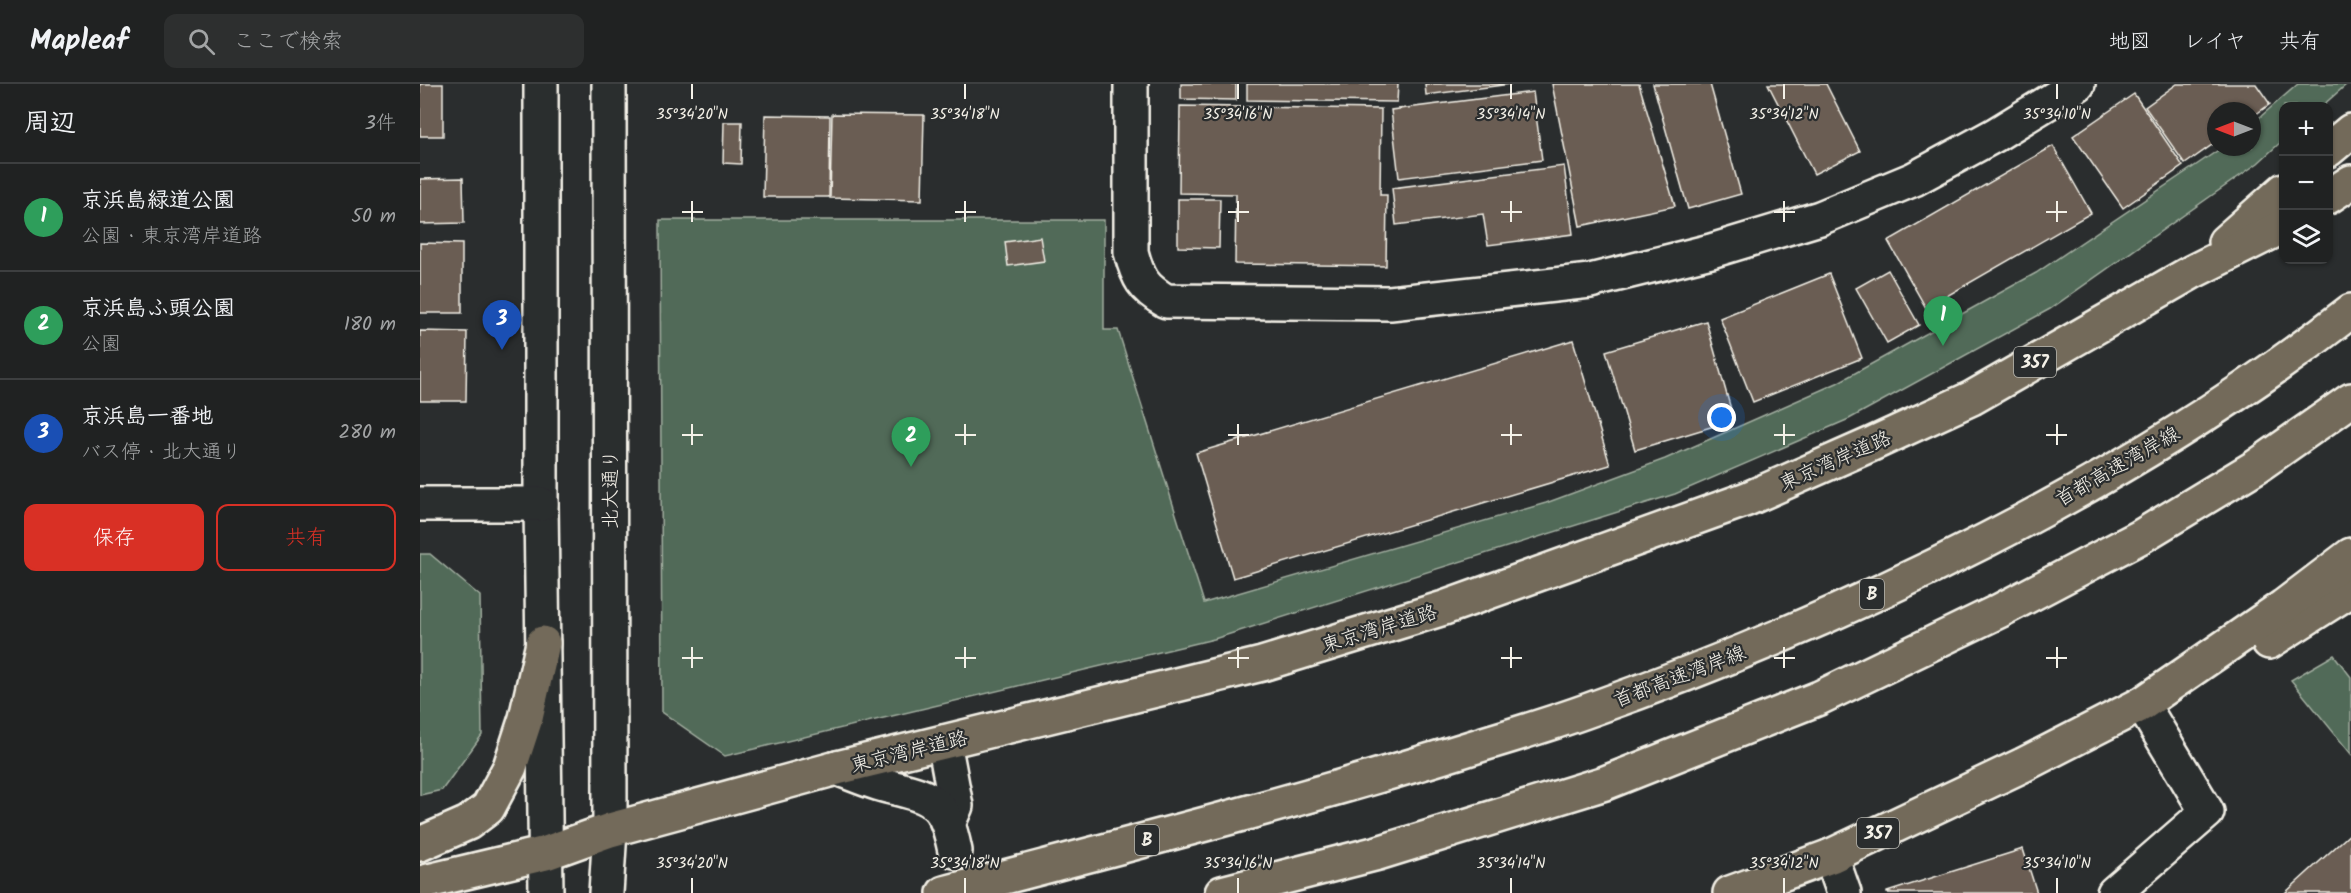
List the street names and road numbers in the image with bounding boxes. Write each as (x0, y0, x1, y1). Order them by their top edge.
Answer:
road number: 357 (2014, 347, 2056, 377)
street label: 首都高速湾岸線 (2049, 419, 2187, 517)
street label: 東京湾岸道路 (1774, 423, 1897, 501)
street label: 北大通り (596, 449, 628, 529)
road number: B (1860, 579, 1884, 609)
street label: 東京湾岸道路 (1318, 597, 1442, 663)
street label: 首都高速湾岸線 (1609, 638, 1751, 718)
street label: 東京湾岸道路 (847, 723, 972, 783)
road number: 357 (1857, 818, 1899, 848)
road number: B (1135, 825, 1159, 855)

